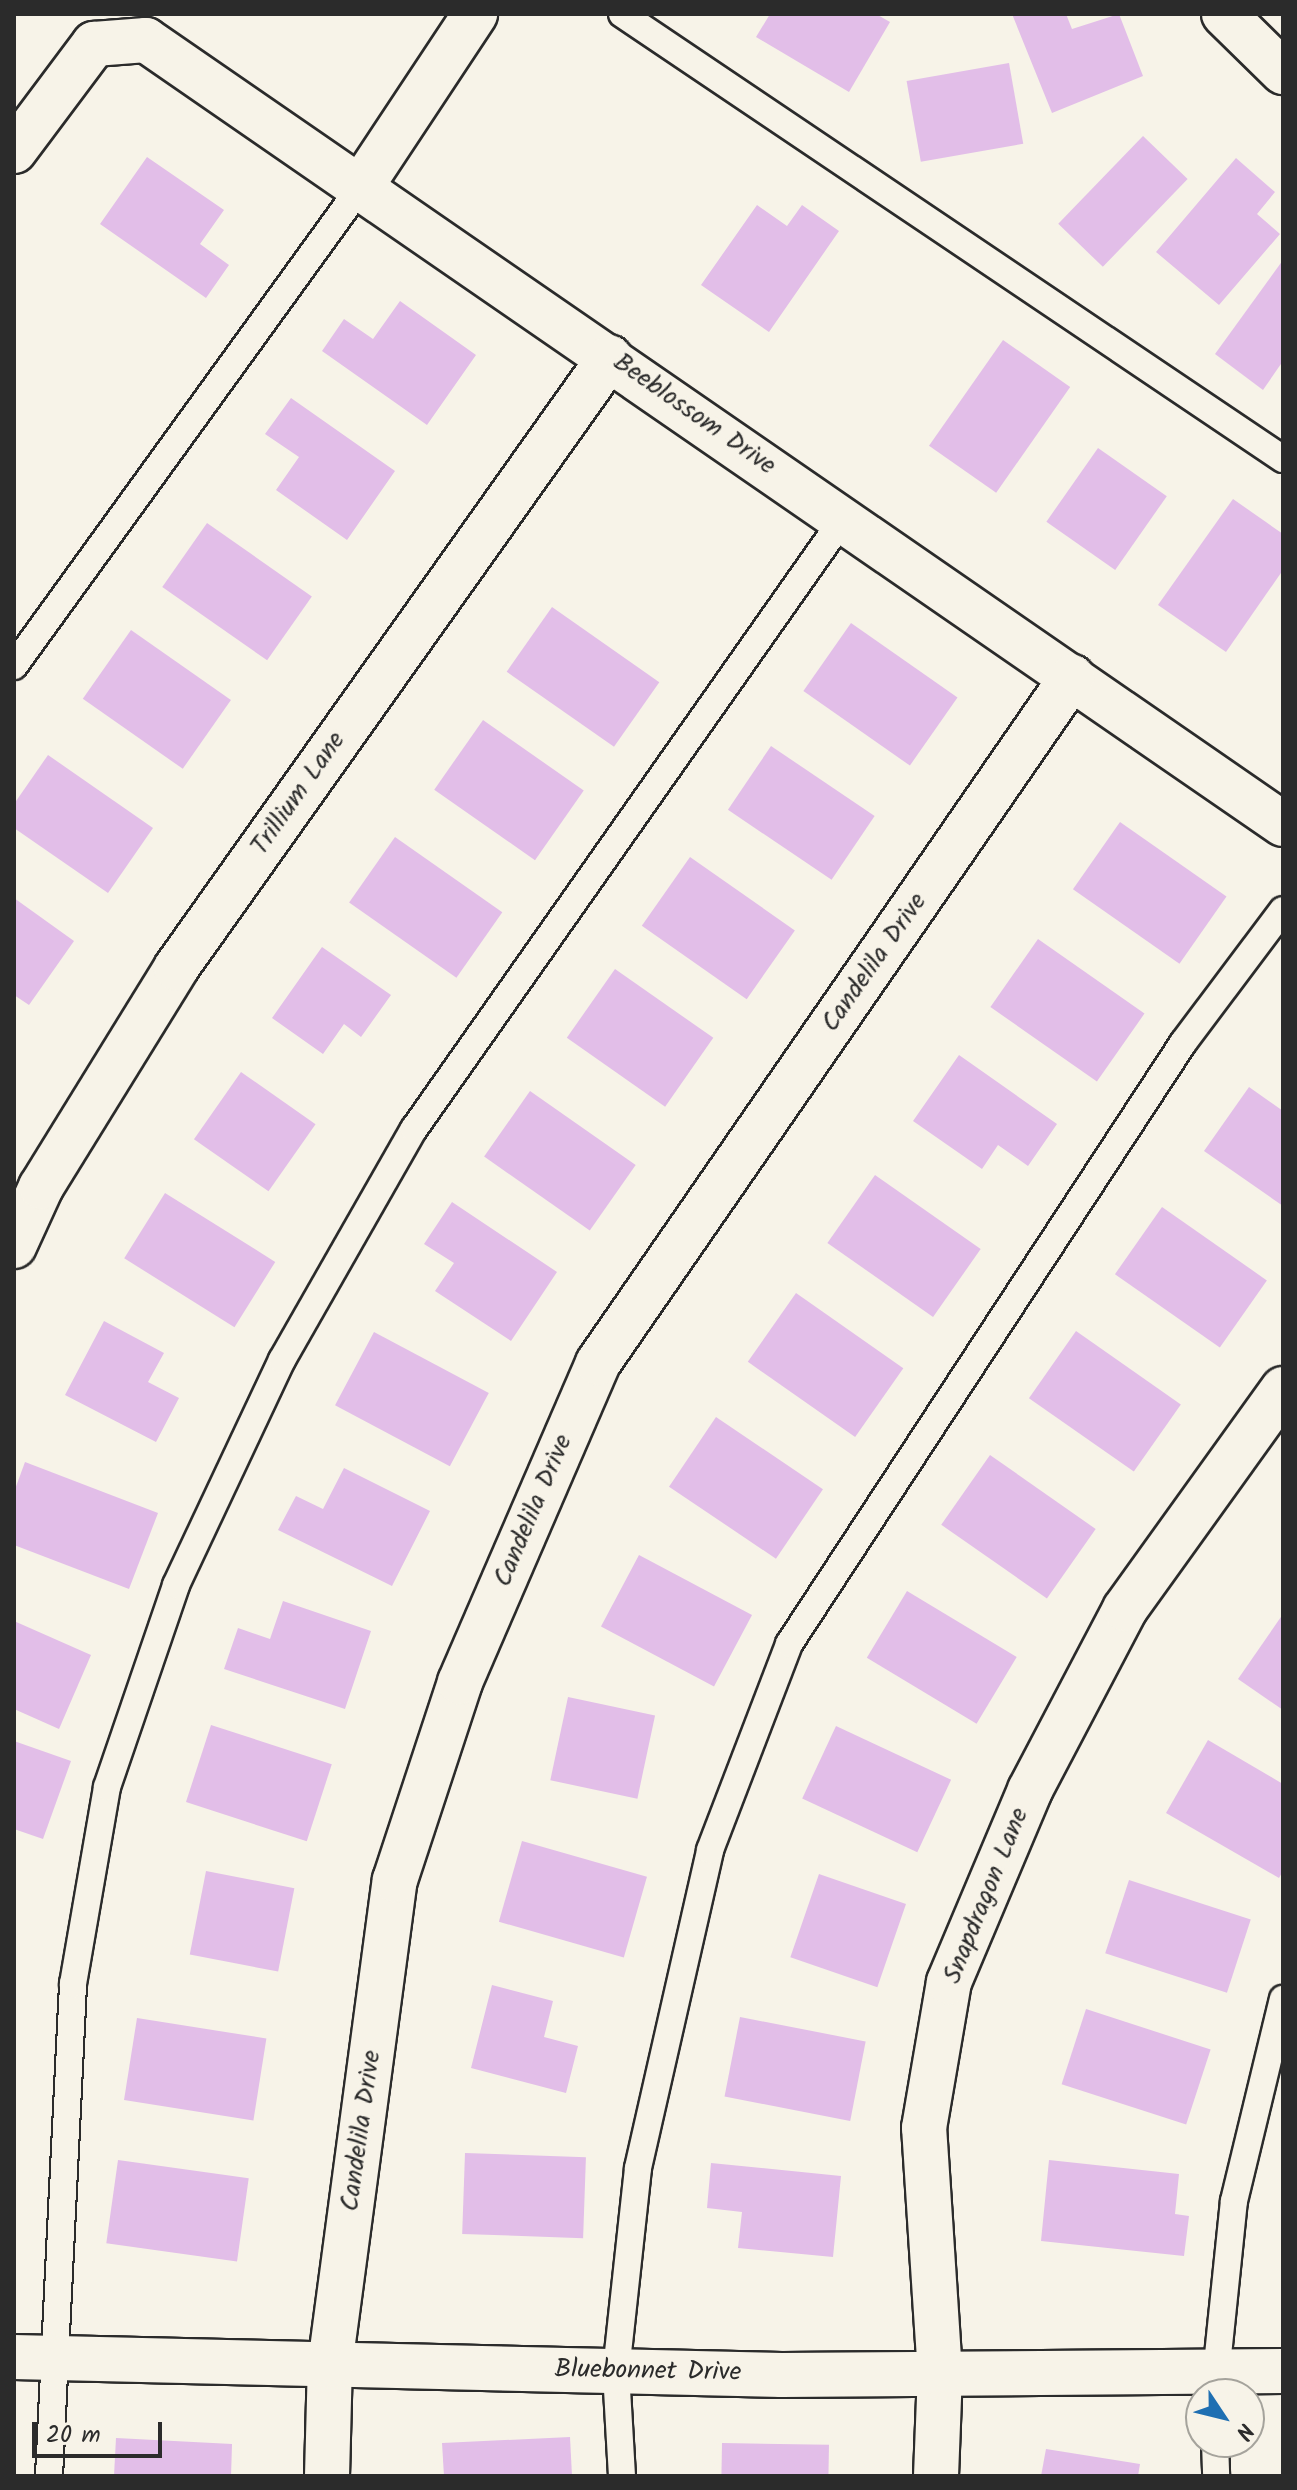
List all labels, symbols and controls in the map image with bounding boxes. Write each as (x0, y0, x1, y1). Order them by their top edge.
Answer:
street label: Beeblossom Drive (607, 347, 781, 483)
street label: Trillium Lane (245, 726, 353, 862)
street label: Candelila Drive (816, 888, 934, 1038)
street label: Candelila Drive (488, 1430, 580, 1592)
street label: Snapdragon Lane (938, 1804, 1036, 1988)
street label: Candelila Drive (335, 2049, 389, 2213)
street label: Bluebonnet Drive (554, 2355, 742, 2389)
north arrow (1185, 2378, 1265, 2458)
scale bar (36, 2406, 166, 2456)
text: N (1225, 2415, 1262, 2447)
text: 20 m (46, 2416, 101, 2455)

